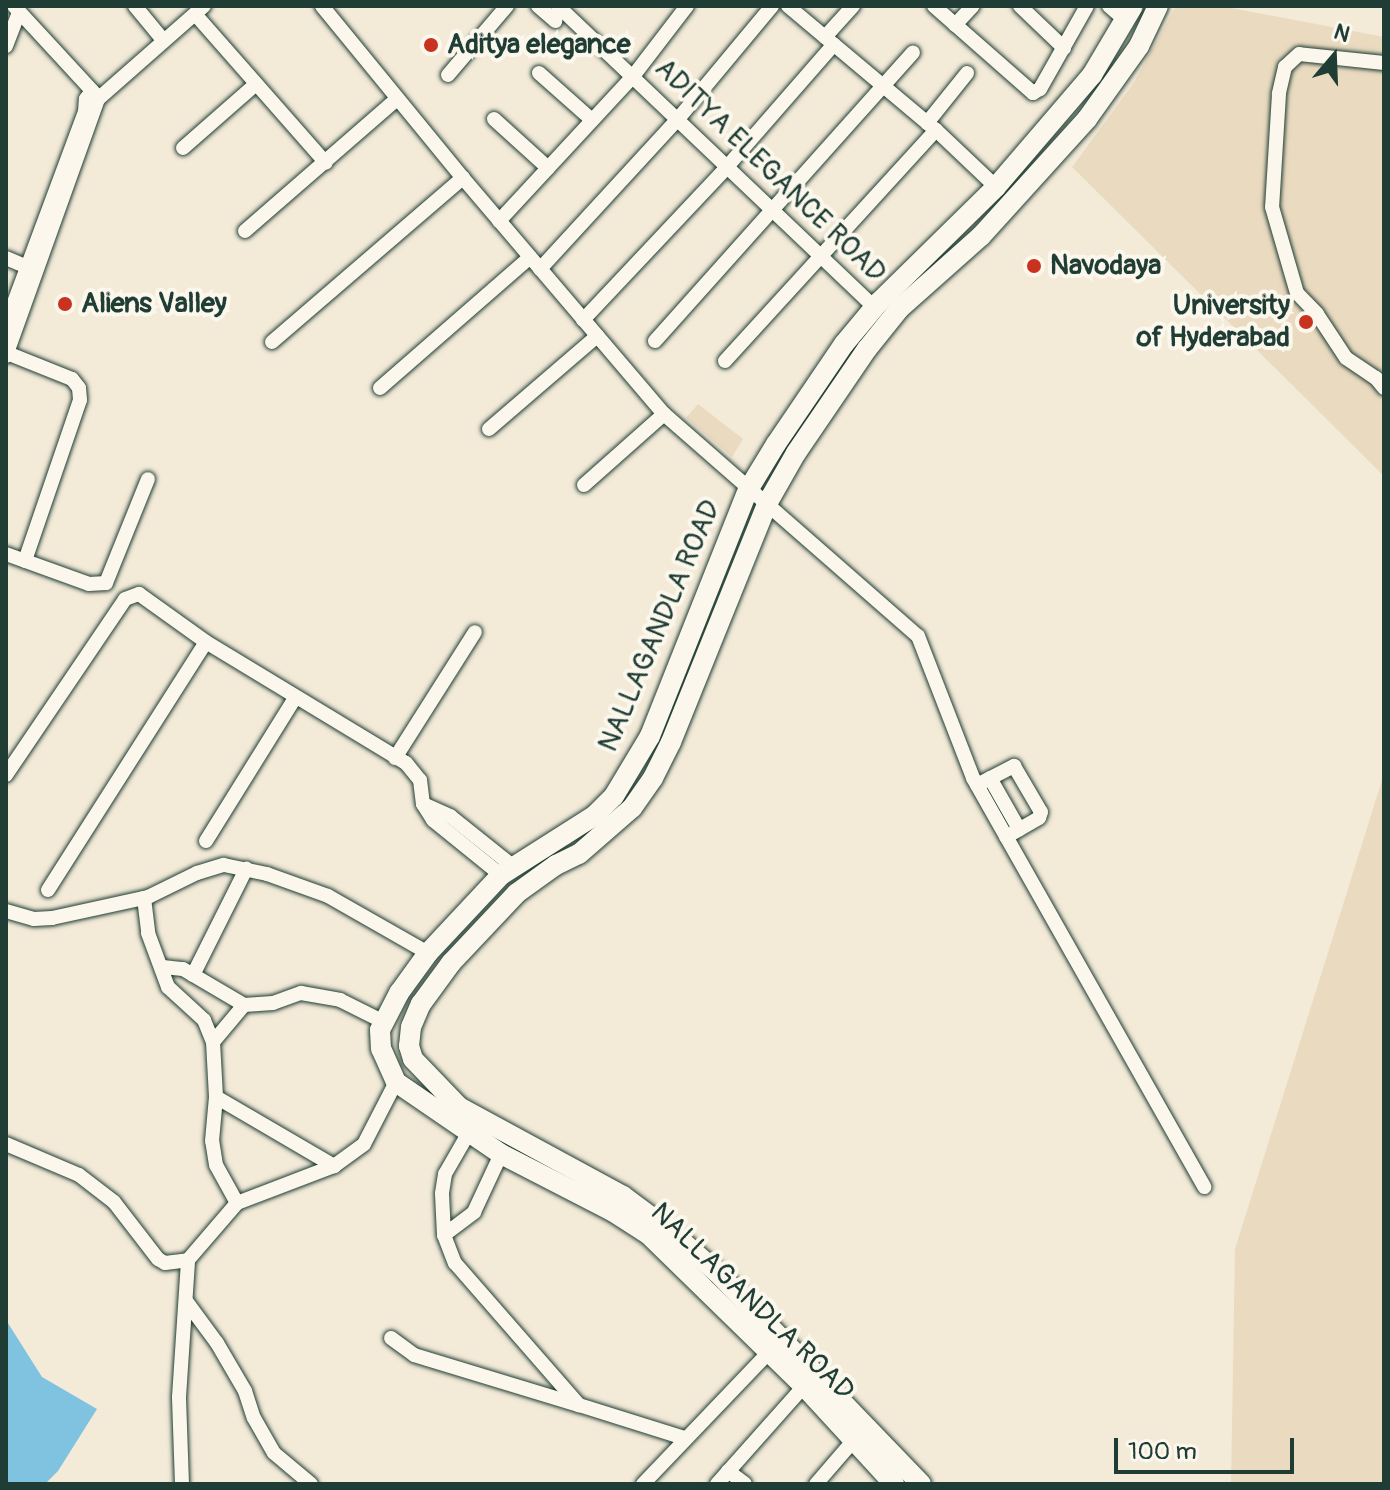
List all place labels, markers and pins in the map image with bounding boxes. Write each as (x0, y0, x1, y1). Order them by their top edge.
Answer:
place label: Aditya elegance (447, 28, 631, 62)
marker: Aditya elegance (422, 36, 440, 54)
place label: Navodaya (1050, 249, 1161, 283)
marker: Navodaya (1025, 257, 1043, 275)
place label: Aliens Valley (81, 287, 227, 321)
place label: University of Hyderabad (1137, 289, 1290, 355)
marker: Aliens Valley (56, 295, 74, 313)
marker: University of Hyderabad (1297, 313, 1315, 331)

